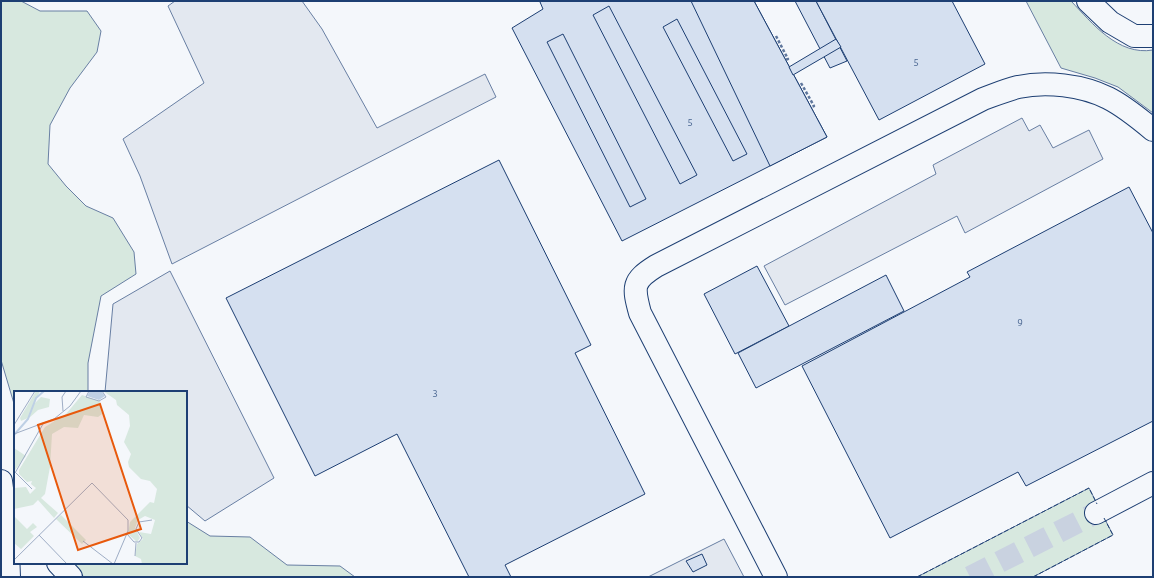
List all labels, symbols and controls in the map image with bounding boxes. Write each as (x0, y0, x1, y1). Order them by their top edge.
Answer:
house number: 5 (913, 57, 919, 68)
house number: 5 (687, 117, 693, 128)
house number: 9 (1017, 317, 1023, 328)
house number: 3 (432, 388, 438, 399)
inset map (14, 391, 187, 564)

